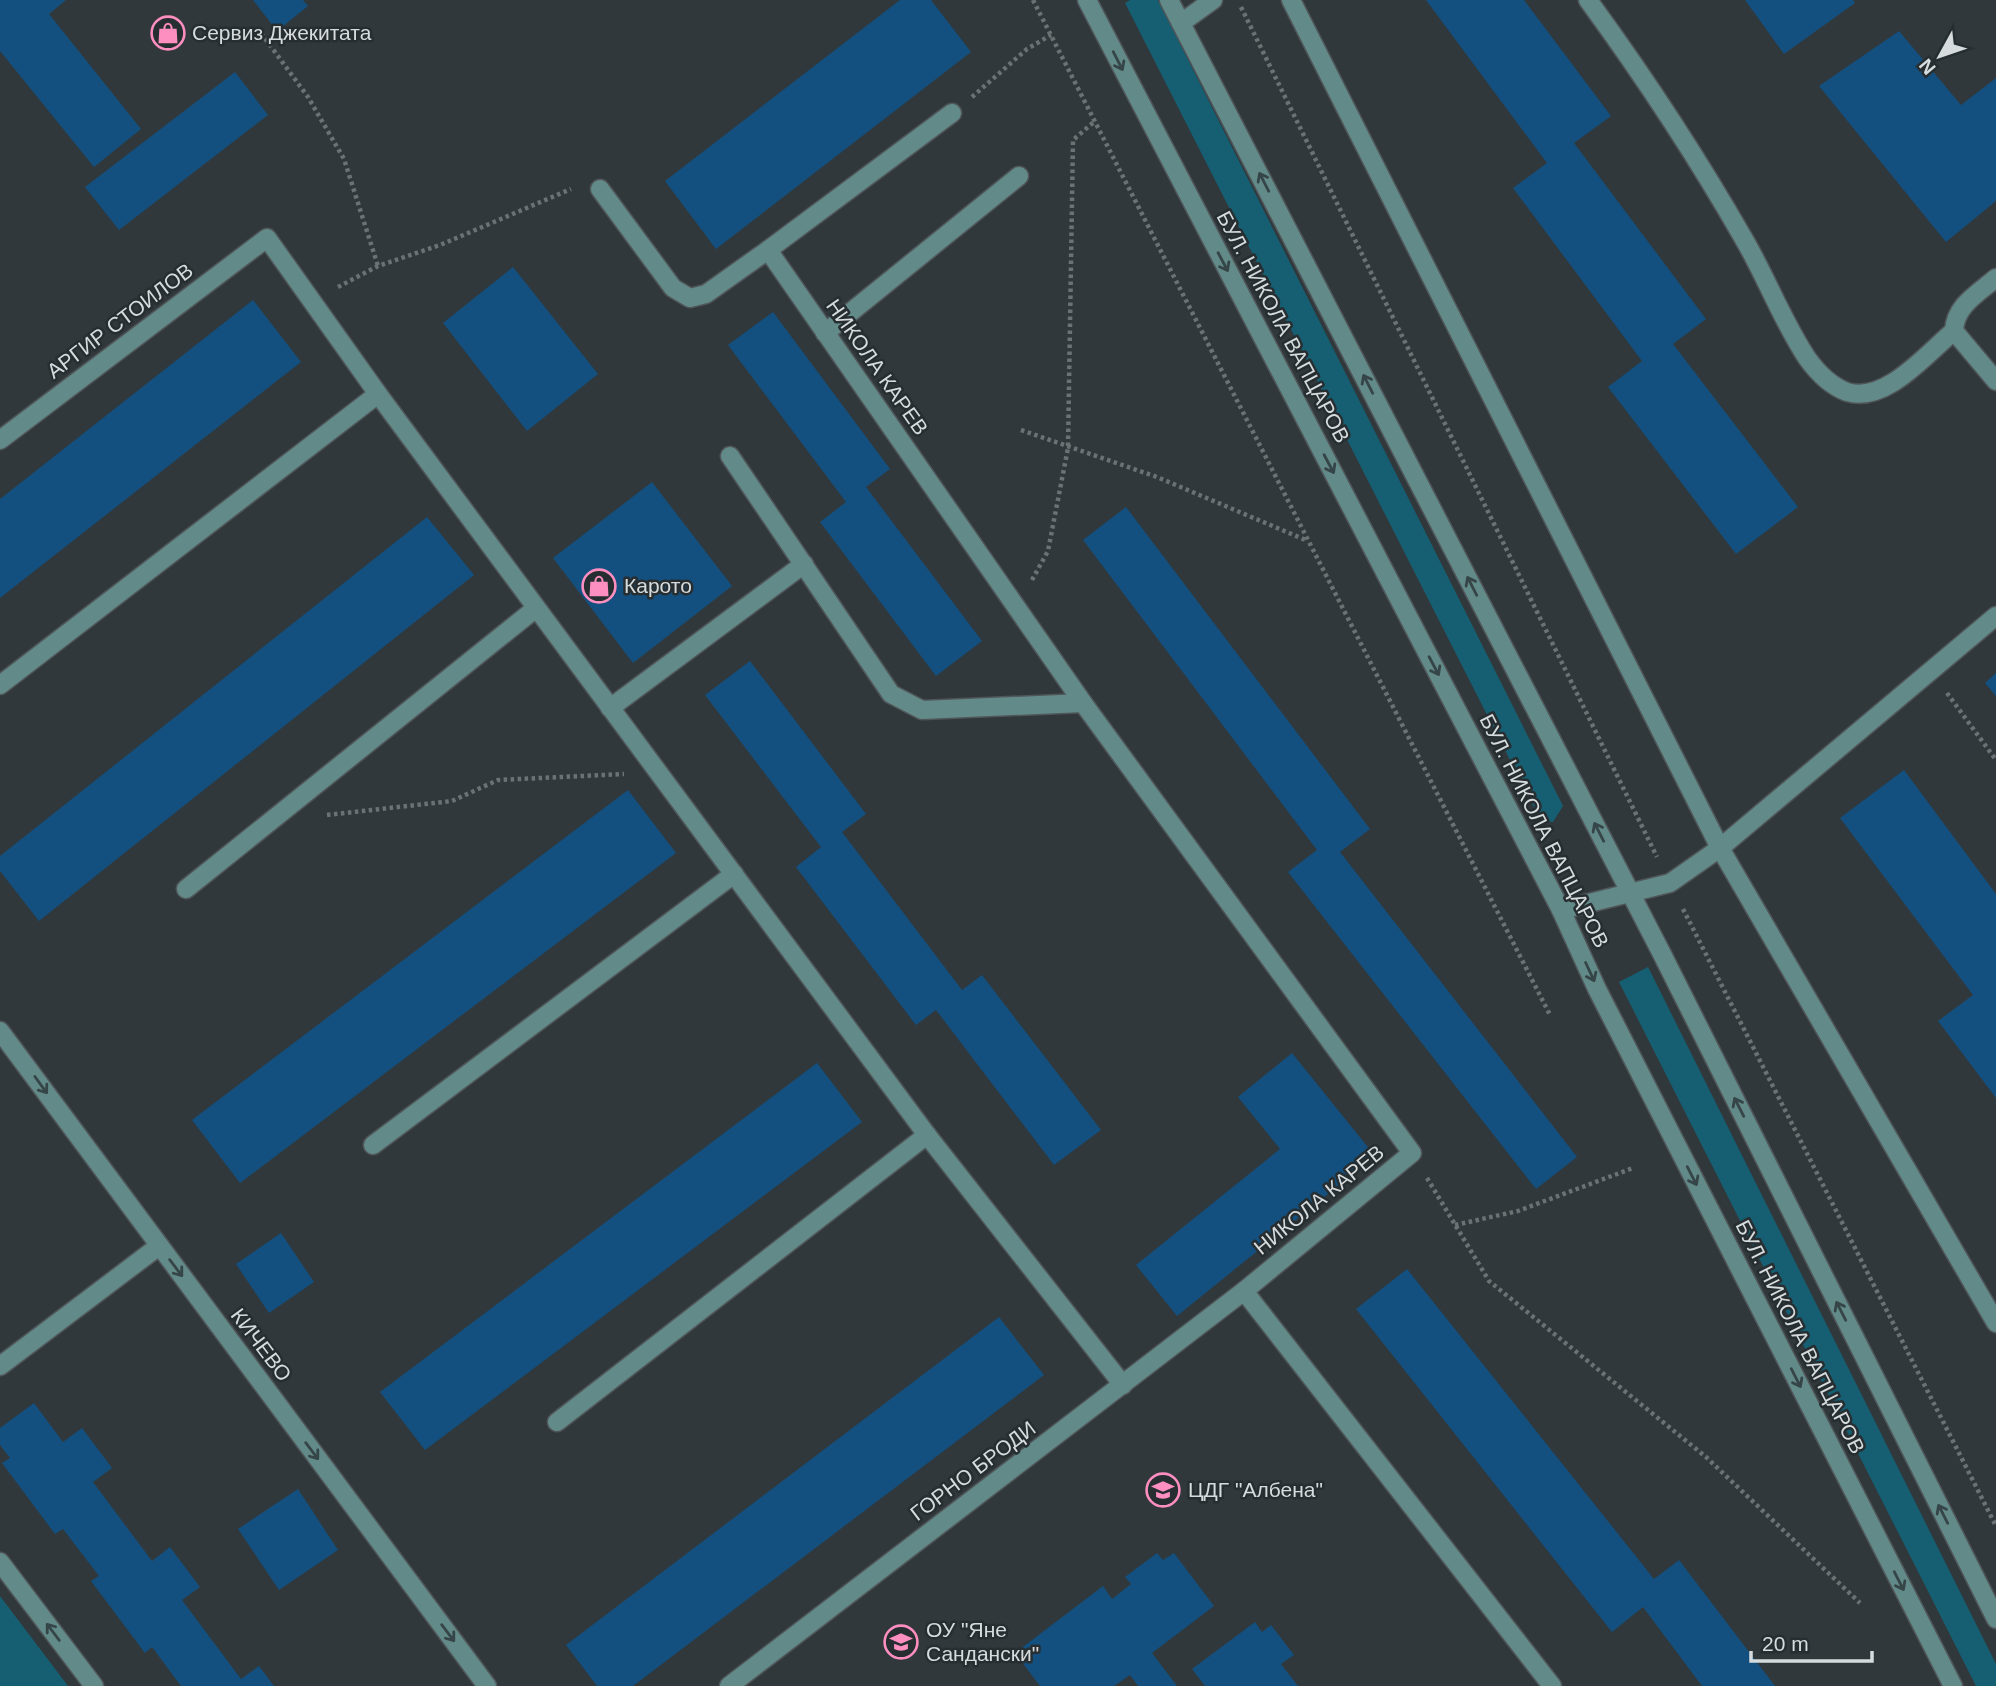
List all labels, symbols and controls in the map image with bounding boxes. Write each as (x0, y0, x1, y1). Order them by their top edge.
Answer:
shop icon: Сервиз Джекитата (149, 14, 187, 52)
place label: Сервиз Джекитата (192, 21, 372, 44)
north arrow (1905, 21, 1975, 91)
one-way arrow (1112, 50, 1126, 71)
text: N (1915, 55, 1940, 79)
one-way arrow (1256, 172, 1270, 193)
street label: БУЛ. НИКОЛА ВАПЦАРОВ (1212, 207, 1354, 446)
one-way arrow (1217, 252, 1231, 272)
street label: АРГИР СТОИЛОВ (42, 258, 197, 383)
street label: НИКОЛА КАРЕВ (822, 294, 933, 439)
one-way arrow (1361, 374, 1374, 395)
one-way arrow (1322, 453, 1336, 474)
shop icon: Карото (580, 567, 618, 605)
place label: Карото (624, 574, 692, 597)
one-way arrow (1465, 576, 1479, 597)
one-way arrow (1427, 655, 1441, 676)
street label: БУЛ. НИКОЛА ВАПЦАРОВ (1475, 710, 1613, 951)
one-way arrow (1592, 822, 1606, 843)
one-way arrow (1584, 961, 1597, 983)
one-way arrow (33, 1076, 48, 1094)
one-way arrow (1732, 1097, 1746, 1118)
street label: НИКОЛА КАРЕВ (1249, 1140, 1388, 1259)
one-way arrow (1686, 1165, 1700, 1186)
street label: БУЛ. НИКОЛА ВАПЦАРОВ (1731, 1216, 1869, 1457)
one-way arrow (168, 1259, 183, 1277)
one-way arrow (1834, 1301, 1848, 1321)
street label: КИЧЕВО (227, 1304, 296, 1386)
one-way arrow (1789, 1367, 1803, 1388)
street label: ГОРНО БРОДИ (906, 1416, 1040, 1525)
one-way arrow (304, 1441, 319, 1460)
school or university icon: ЦДГ "Албена" (1144, 1471, 1182, 1509)
place label: ЦДГ "Албена" (1188, 1478, 1323, 1501)
one-way arrow (1936, 1504, 1950, 1525)
one-way arrow (1893, 1570, 1906, 1591)
place label: ОУ "Яне Сандански" (926, 1618, 1039, 1665)
scale bar (1751, 1620, 1872, 1664)
one-way arrow (45, 1623, 60, 1641)
one-way arrow (441, 1623, 455, 1642)
school or university icon: ОУ "Яне Сандански" (882, 1623, 920, 1661)
text: 20 m (1762, 1632, 1809, 1655)

